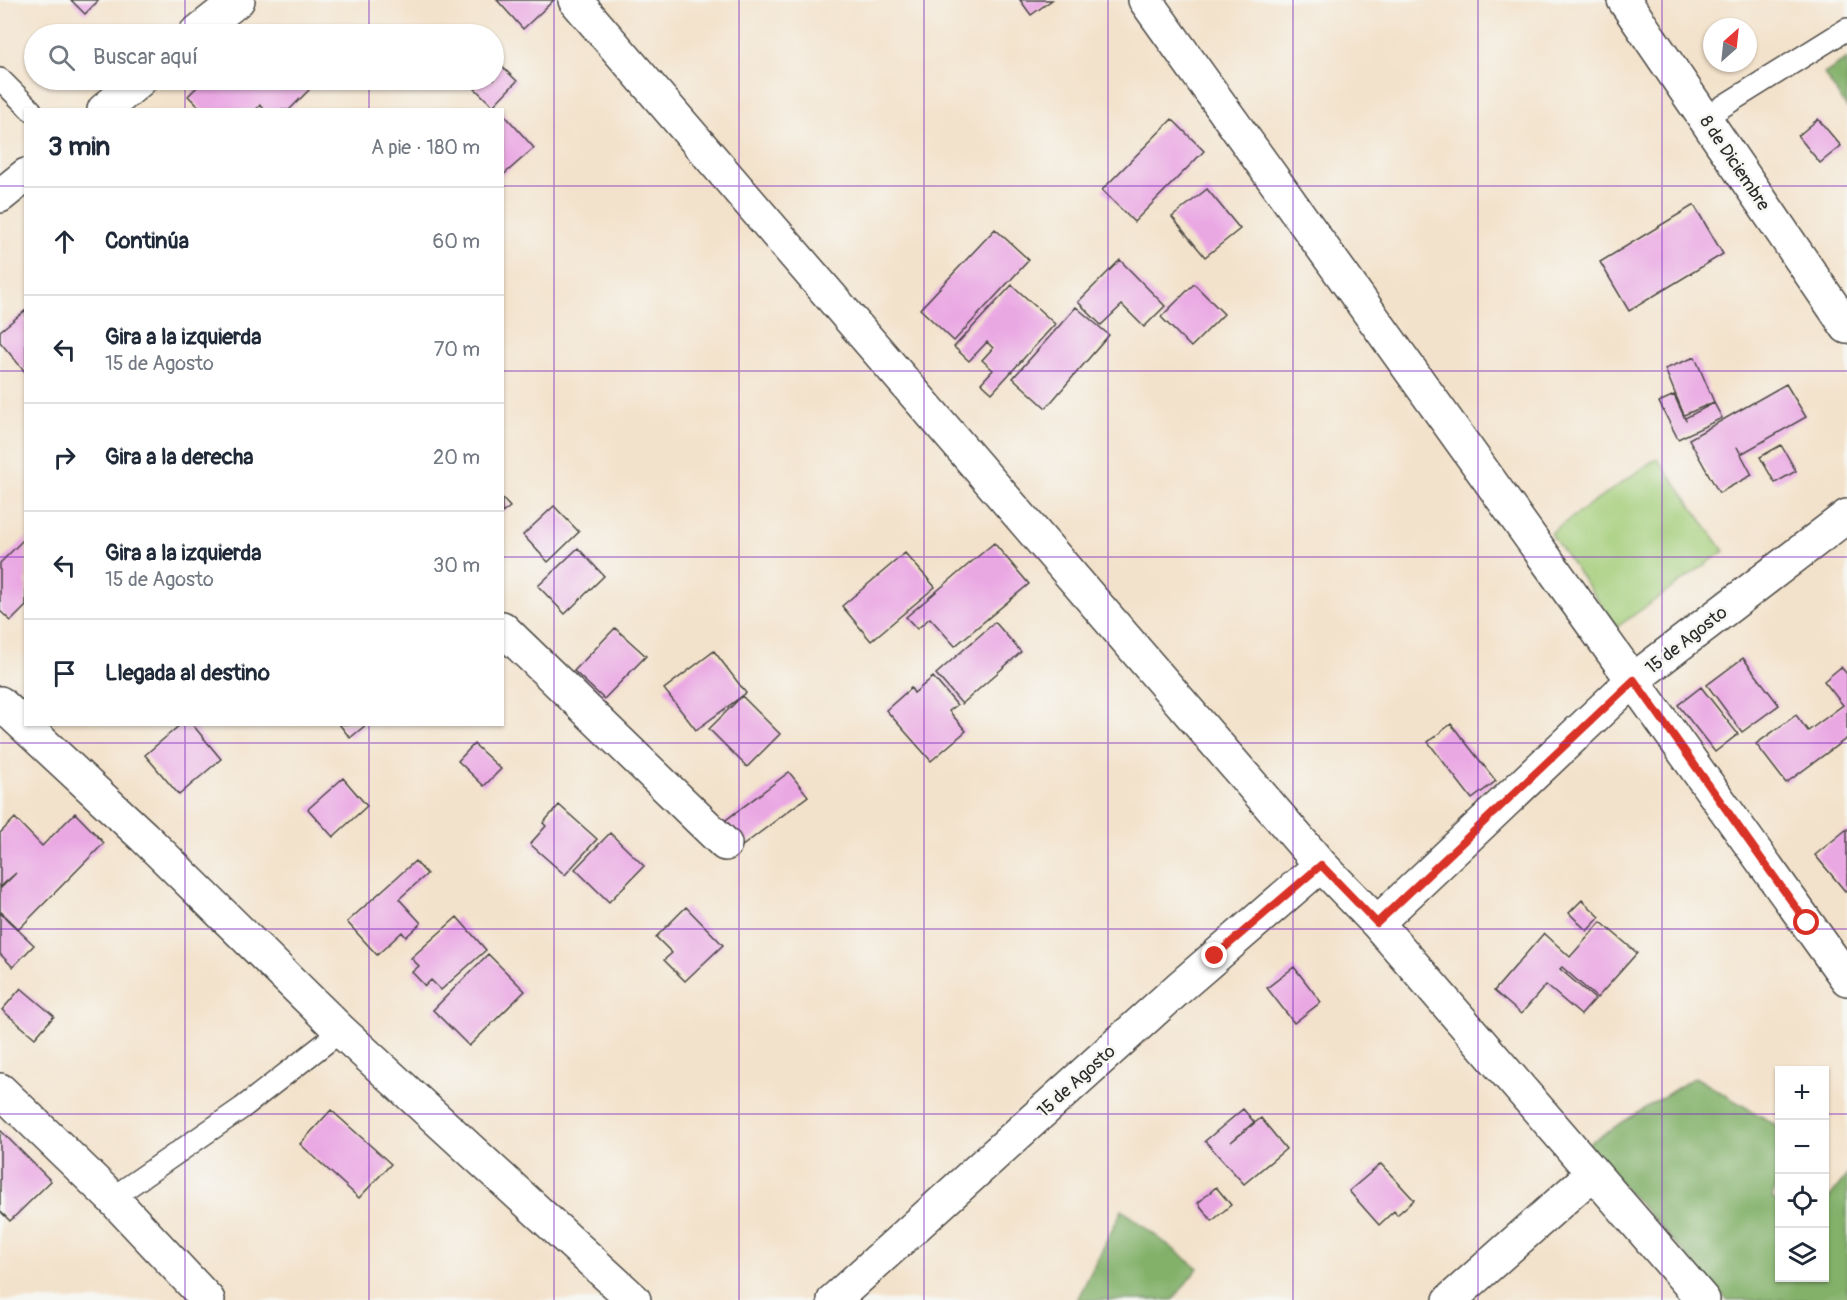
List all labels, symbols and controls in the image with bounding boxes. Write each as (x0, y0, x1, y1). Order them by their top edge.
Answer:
north arrow (1703, 18, 1757, 72)
search box (24, 24, 504, 90)
icon: search (45, 41, 78, 74)
text: Buscar aquí (93, 43, 198, 71)
street label: 8 de Diciembre (1694, 111, 1775, 215)
text: 3 min (48, 131, 110, 163)
text: A pie · 180 m (371, 135, 480, 160)
icon: ahead (48, 225, 81, 258)
text: Continúa (105, 227, 189, 255)
text: 60 m (433, 229, 480, 254)
text: Gira a la izquierda (105, 323, 262, 351)
icon: left (48, 333, 81, 366)
text: 70 m (434, 337, 480, 362)
text: 15 de Agosto (105, 351, 214, 376)
icon: right (48, 441, 81, 474)
text: Gira a la derecha (105, 443, 253, 471)
text: 20 m (433, 445, 480, 470)
text: Gira a la izquierda (105, 539, 262, 567)
icon: left (48, 549, 81, 582)
text: 30 m (433, 553, 480, 578)
text: 15 de Agosto (105, 567, 214, 592)
street label: 15 de Agosto (1641, 601, 1732, 680)
icon: arrive (48, 657, 81, 690)
text: Llegada al destino (105, 659, 270, 687)
route start (1793, 909, 1819, 935)
route end (1201, 942, 1227, 968)
street label: 15 de Agosto (1032, 1040, 1121, 1123)
map controls (1775, 1066, 1829, 1282)
button: + (1775, 1066, 1829, 1120)
button: − (1775, 1120, 1829, 1174)
button: locate (1775, 1174, 1829, 1228)
button: layers (1775, 1228, 1829, 1282)

